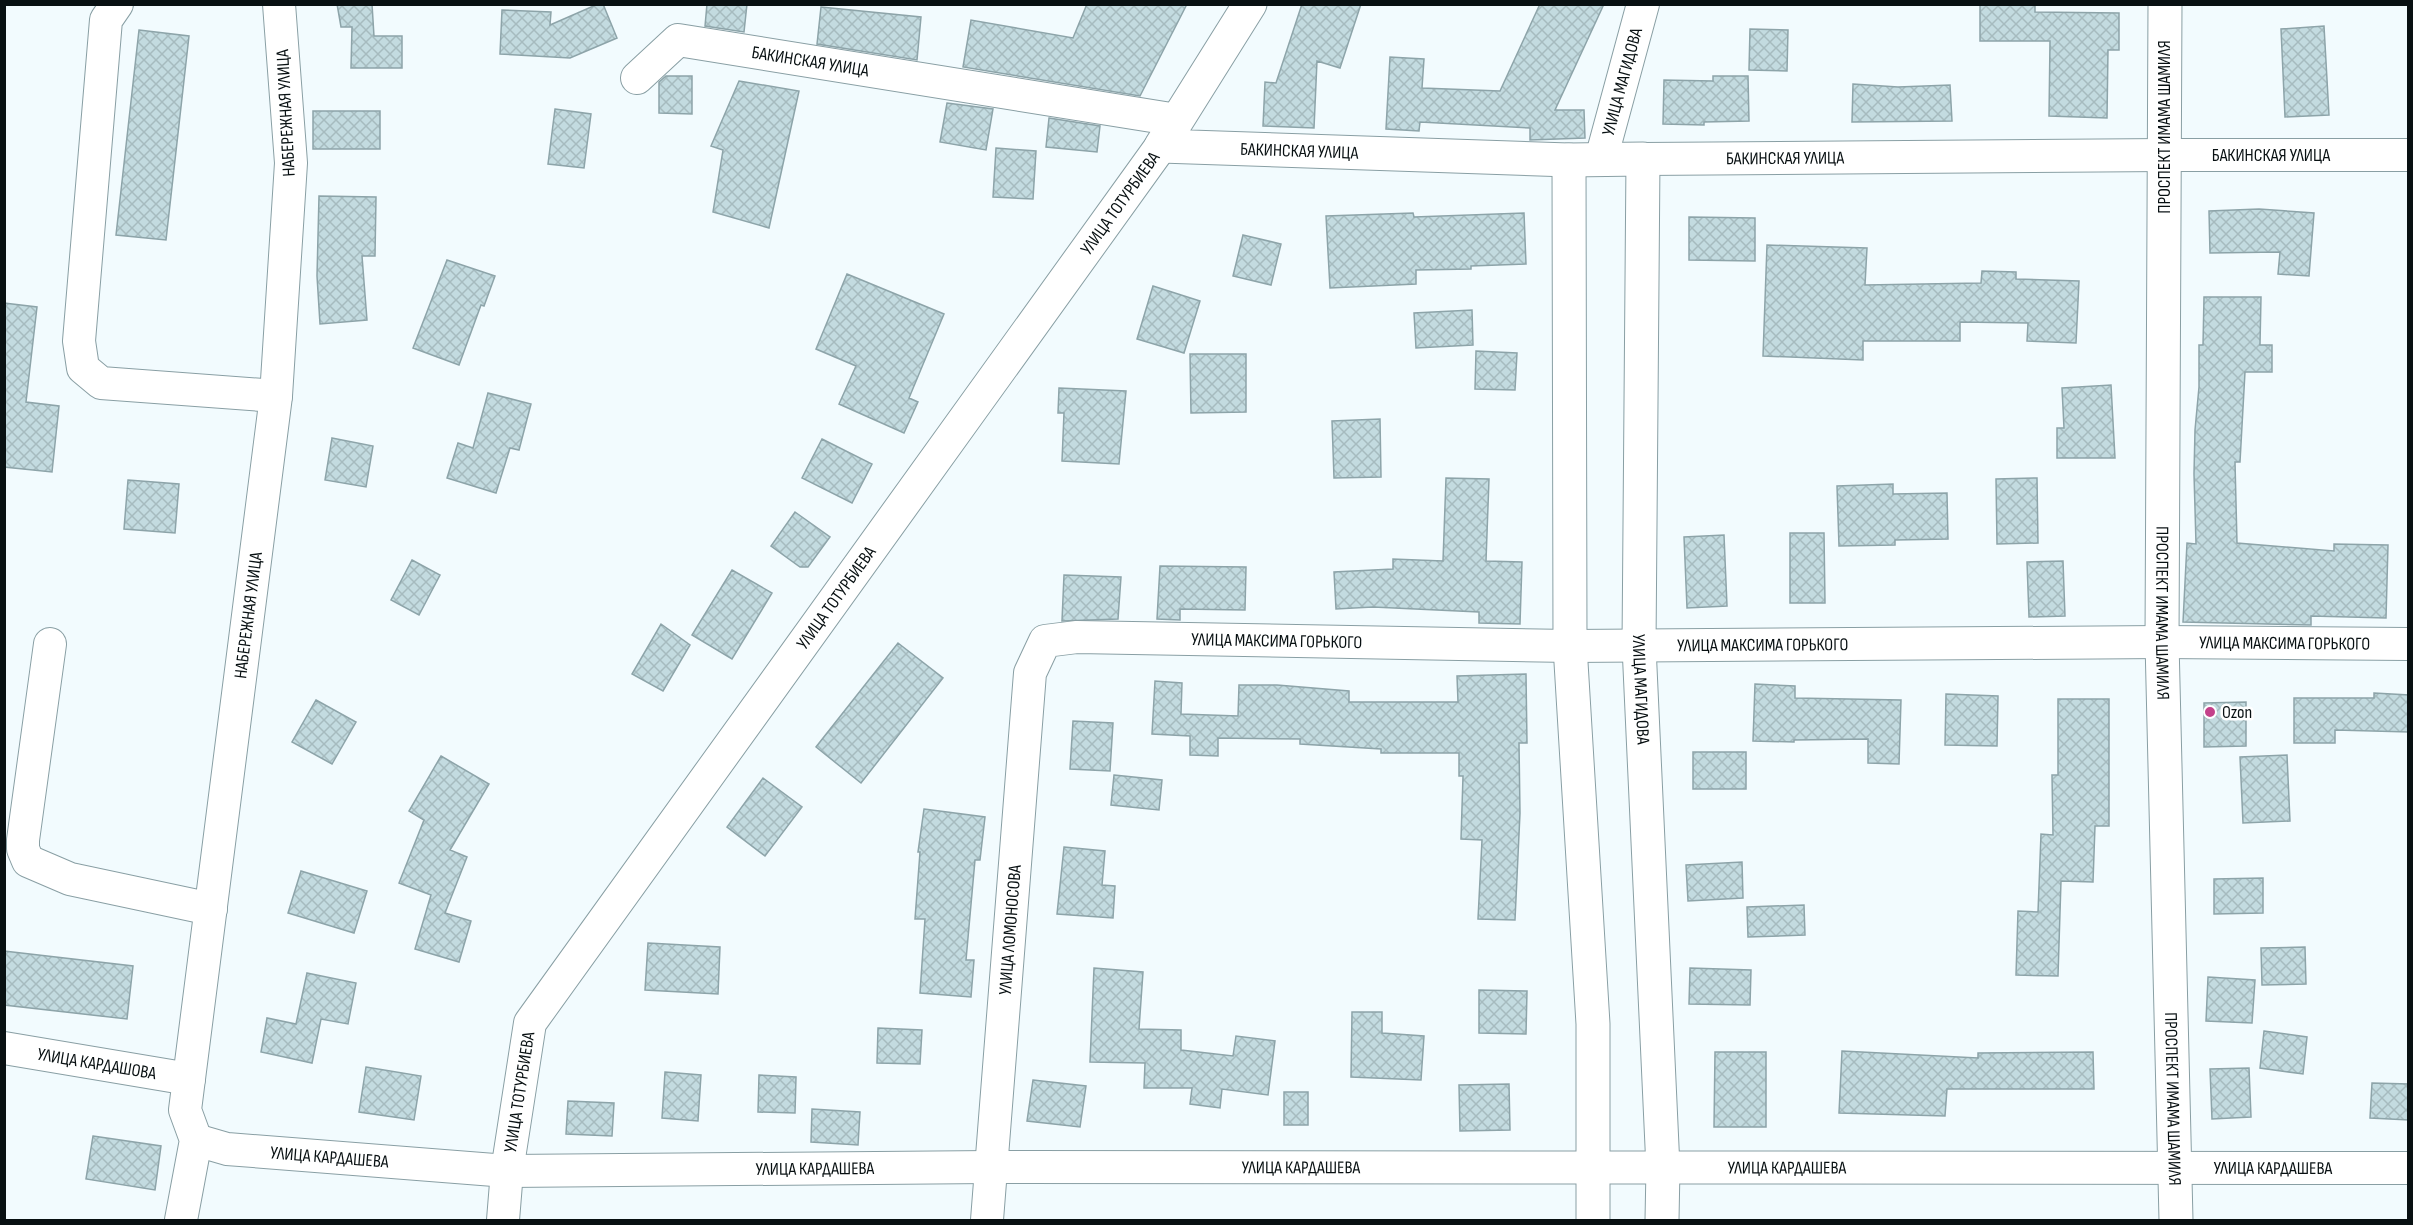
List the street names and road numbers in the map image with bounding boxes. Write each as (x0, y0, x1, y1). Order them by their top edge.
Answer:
street label: УЛИЦА МАГИДОВА (1597, 25, 1647, 138)
street label: ПРОСПЕКТ ИМАМА ШАМИЛЯ (2154, 40, 2175, 214)
street label: БАКИНСКАЯ УЛИЦА (750, 42, 871, 81)
street label: НАБЕРЕЖНАЯ УЛИЦА (272, 49, 300, 177)
street label: БАКИНСКАЯ УЛИЦА (1240, 138, 1359, 163)
street label: БАКИНСКАЯ УЛИЦА (2212, 145, 2330, 166)
street label: УЛИЦА ТОТУРБИЕВА (1076, 147, 1164, 259)
street label: БАКИНСКАЯ УЛИЦА (1726, 147, 1844, 169)
street label: ПРОСПЕКТ ИМАМА ШАМИЛЯ (2151, 526, 2174, 700)
street label: УЛИЦА ТОТУРБИЕВА (792, 542, 880, 653)
street label: НАБЕРЕЖНАЯ УЛИЦА (230, 550, 267, 680)
street label: УЛИЦА МАКСИМА ГОРЬКОГО (1191, 629, 1362, 653)
street label: УЛИЦА МАКСИМА ГОРЬКОГО (2199, 632, 2370, 654)
street label: УЛИЦА МАГИДОВА (1628, 634, 1654, 745)
street label: УЛИЦА МАКСИМА ГОРЬКОГО (1677, 634, 1848, 656)
street label: УЛИЦА ЛОМОНОСОВА (994, 864, 1025, 996)
street label: ПРОСПЕКТ ИМАМА ШАМИЛЯ (2160, 1012, 2186, 1186)
street label: УЛИЦА ТОТУРБИЕВА (500, 1030, 539, 1154)
street label: УЛИЦА КАРДАШОВА (36, 1043, 158, 1084)
street label: УЛИЦА КАРДАШЕВА (269, 1142, 390, 1172)
street label: УЛИЦА КАРДАШЕВА (755, 1157, 875, 1179)
street label: УЛИЦА КАРДАШЕВА (1241, 1157, 1361, 1178)
street label: УЛИЦА КАРДАШЕВА (1727, 1157, 1847, 1178)
street label: УЛИЦА КАРДАШЕВА (2213, 1157, 2333, 1178)

